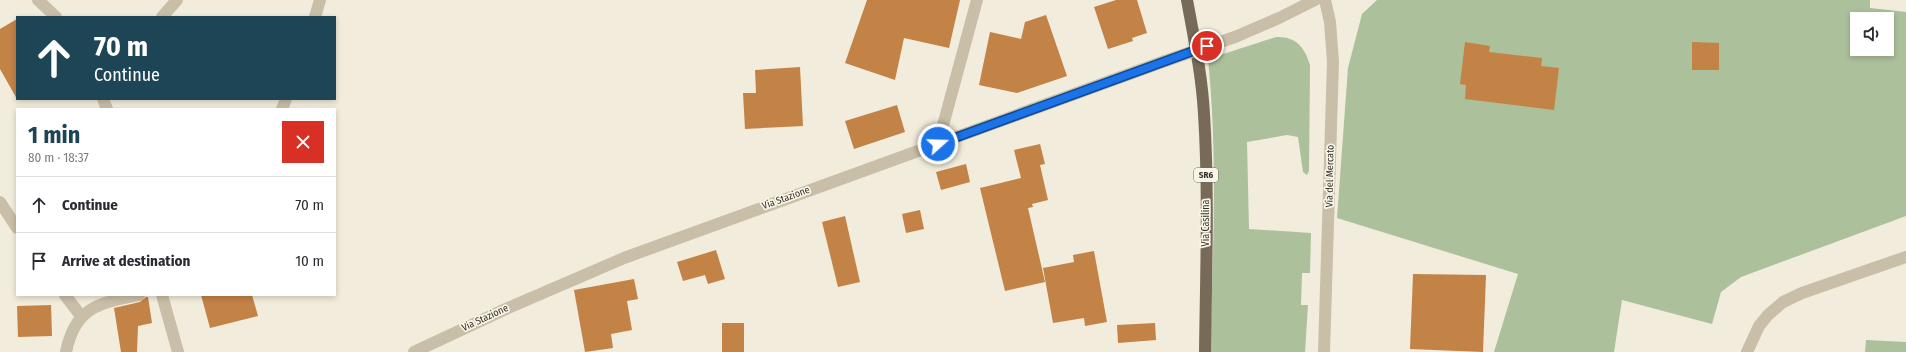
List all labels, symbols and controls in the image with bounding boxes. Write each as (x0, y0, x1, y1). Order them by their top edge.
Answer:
map controls (1850, 12, 1894, 56)
button: sound (1850, 12, 1894, 56)
pin (1190, 29, 1224, 63)
text: 70 m (94, 30, 148, 63)
icon: ahead (28, 32, 80, 84)
icon: arrive (1196, 35, 1218, 57)
text: Continue (94, 64, 160, 86)
text: 1 min (28, 121, 80, 149)
button: close (282, 121, 324, 163)
position arrow (917, 123, 959, 165)
street label: Via del Mercato (1323, 144, 1337, 208)
text: 80 m · 18:37 (28, 150, 89, 165)
road number: SR6 (1194, 168, 1218, 182)
street label: Via Stazione (761, 184, 812, 212)
icon: ahead (28, 194, 50, 216)
text: Continue (62, 196, 118, 214)
text: 70 m (295, 196, 324, 214)
street label: Via Casilina (1200, 200, 1212, 246)
icon: arrive (28, 250, 50, 272)
text: Arrive at destination (62, 252, 190, 270)
text: 10 m (295, 252, 324, 270)
street label: Via Stazione (460, 302, 510, 334)

